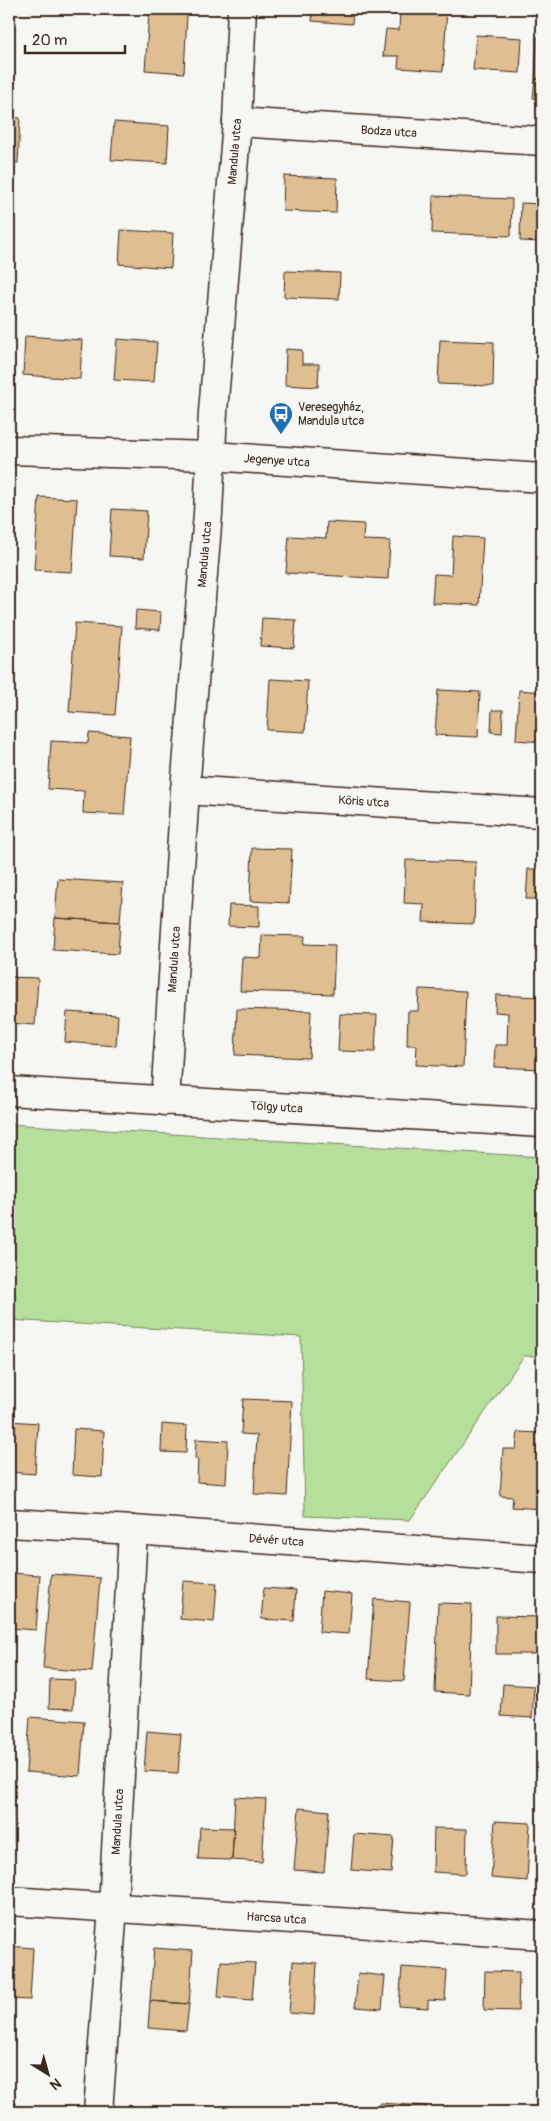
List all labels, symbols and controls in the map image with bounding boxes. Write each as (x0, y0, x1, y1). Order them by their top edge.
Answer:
scale bar (25, 22, 125, 54)
text: 20 m (32, 31, 67, 50)
street label: Mandula utca (225, 118, 245, 185)
street label: Bodza utca (360, 123, 418, 141)
place label: Veresegyház, Mandula utca (298, 400, 365, 429)
bus stop icon: Veresegyház, Mandula utca (268, 401, 294, 435)
street label: Jegenye utca (243, 451, 311, 471)
street label: Mandula utca (195, 520, 215, 588)
street label: Kőris utca (338, 793, 390, 811)
street label: Mandula utca (165, 925, 184, 993)
street label: Tölgy utca (250, 1099, 304, 1117)
street label: Dévér utca (248, 1531, 305, 1550)
street label: Mandula utca (109, 1788, 127, 1855)
street label: Harcsa utca (246, 1909, 307, 1928)
north arrow (22, 2048, 72, 2098)
text: N (47, 2074, 64, 2094)

